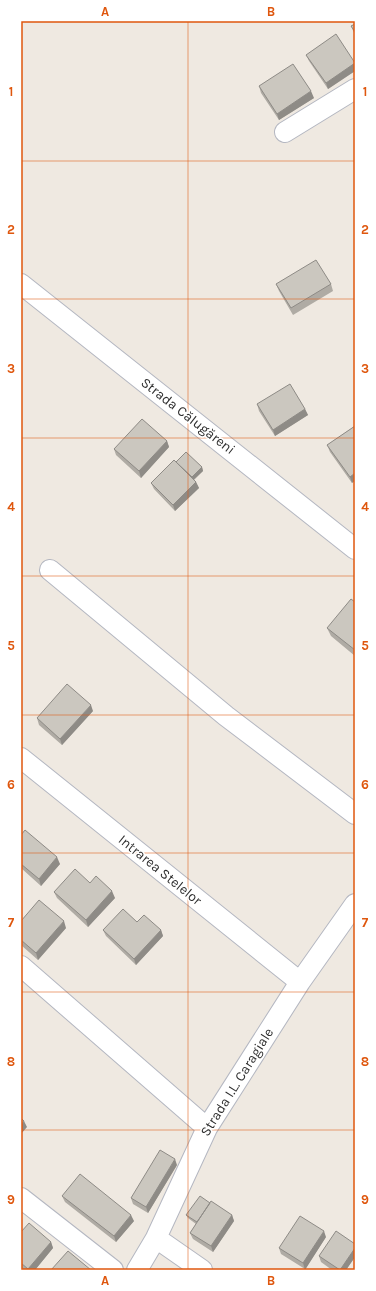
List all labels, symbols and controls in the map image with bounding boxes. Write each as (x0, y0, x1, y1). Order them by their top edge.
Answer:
text: A (101, 4, 109, 19)
text: B (267, 4, 275, 19)
text: 1 (9, 84, 13, 99)
text: 1 (363, 84, 367, 99)
text: 2 (7, 222, 15, 237)
text: 2 (361, 222, 369, 237)
text: 3 (7, 361, 15, 376)
text: 3 (361, 361, 369, 376)
street label: Strada Călugăreni (137, 374, 239, 458)
text: 4 (7, 499, 15, 514)
text: 4 (361, 499, 369, 514)
text: 5 (7, 638, 15, 653)
text: 5 (361, 638, 369, 653)
text: 6 (7, 777, 15, 792)
text: 6 (361, 777, 369, 792)
street label: Intrarea Stelelor (115, 831, 206, 909)
text: 7 (8, 915, 15, 930)
text: 7 (362, 915, 369, 930)
street label: Strada I.L. Caragiale (197, 1025, 277, 1139)
text: 8 (7, 1054, 15, 1069)
text: 8 (361, 1054, 369, 1069)
text: 9 (7, 1192, 15, 1207)
text: 9 (361, 1192, 369, 1207)
text: A (101, 1273, 109, 1288)
text: B (267, 1273, 275, 1288)

